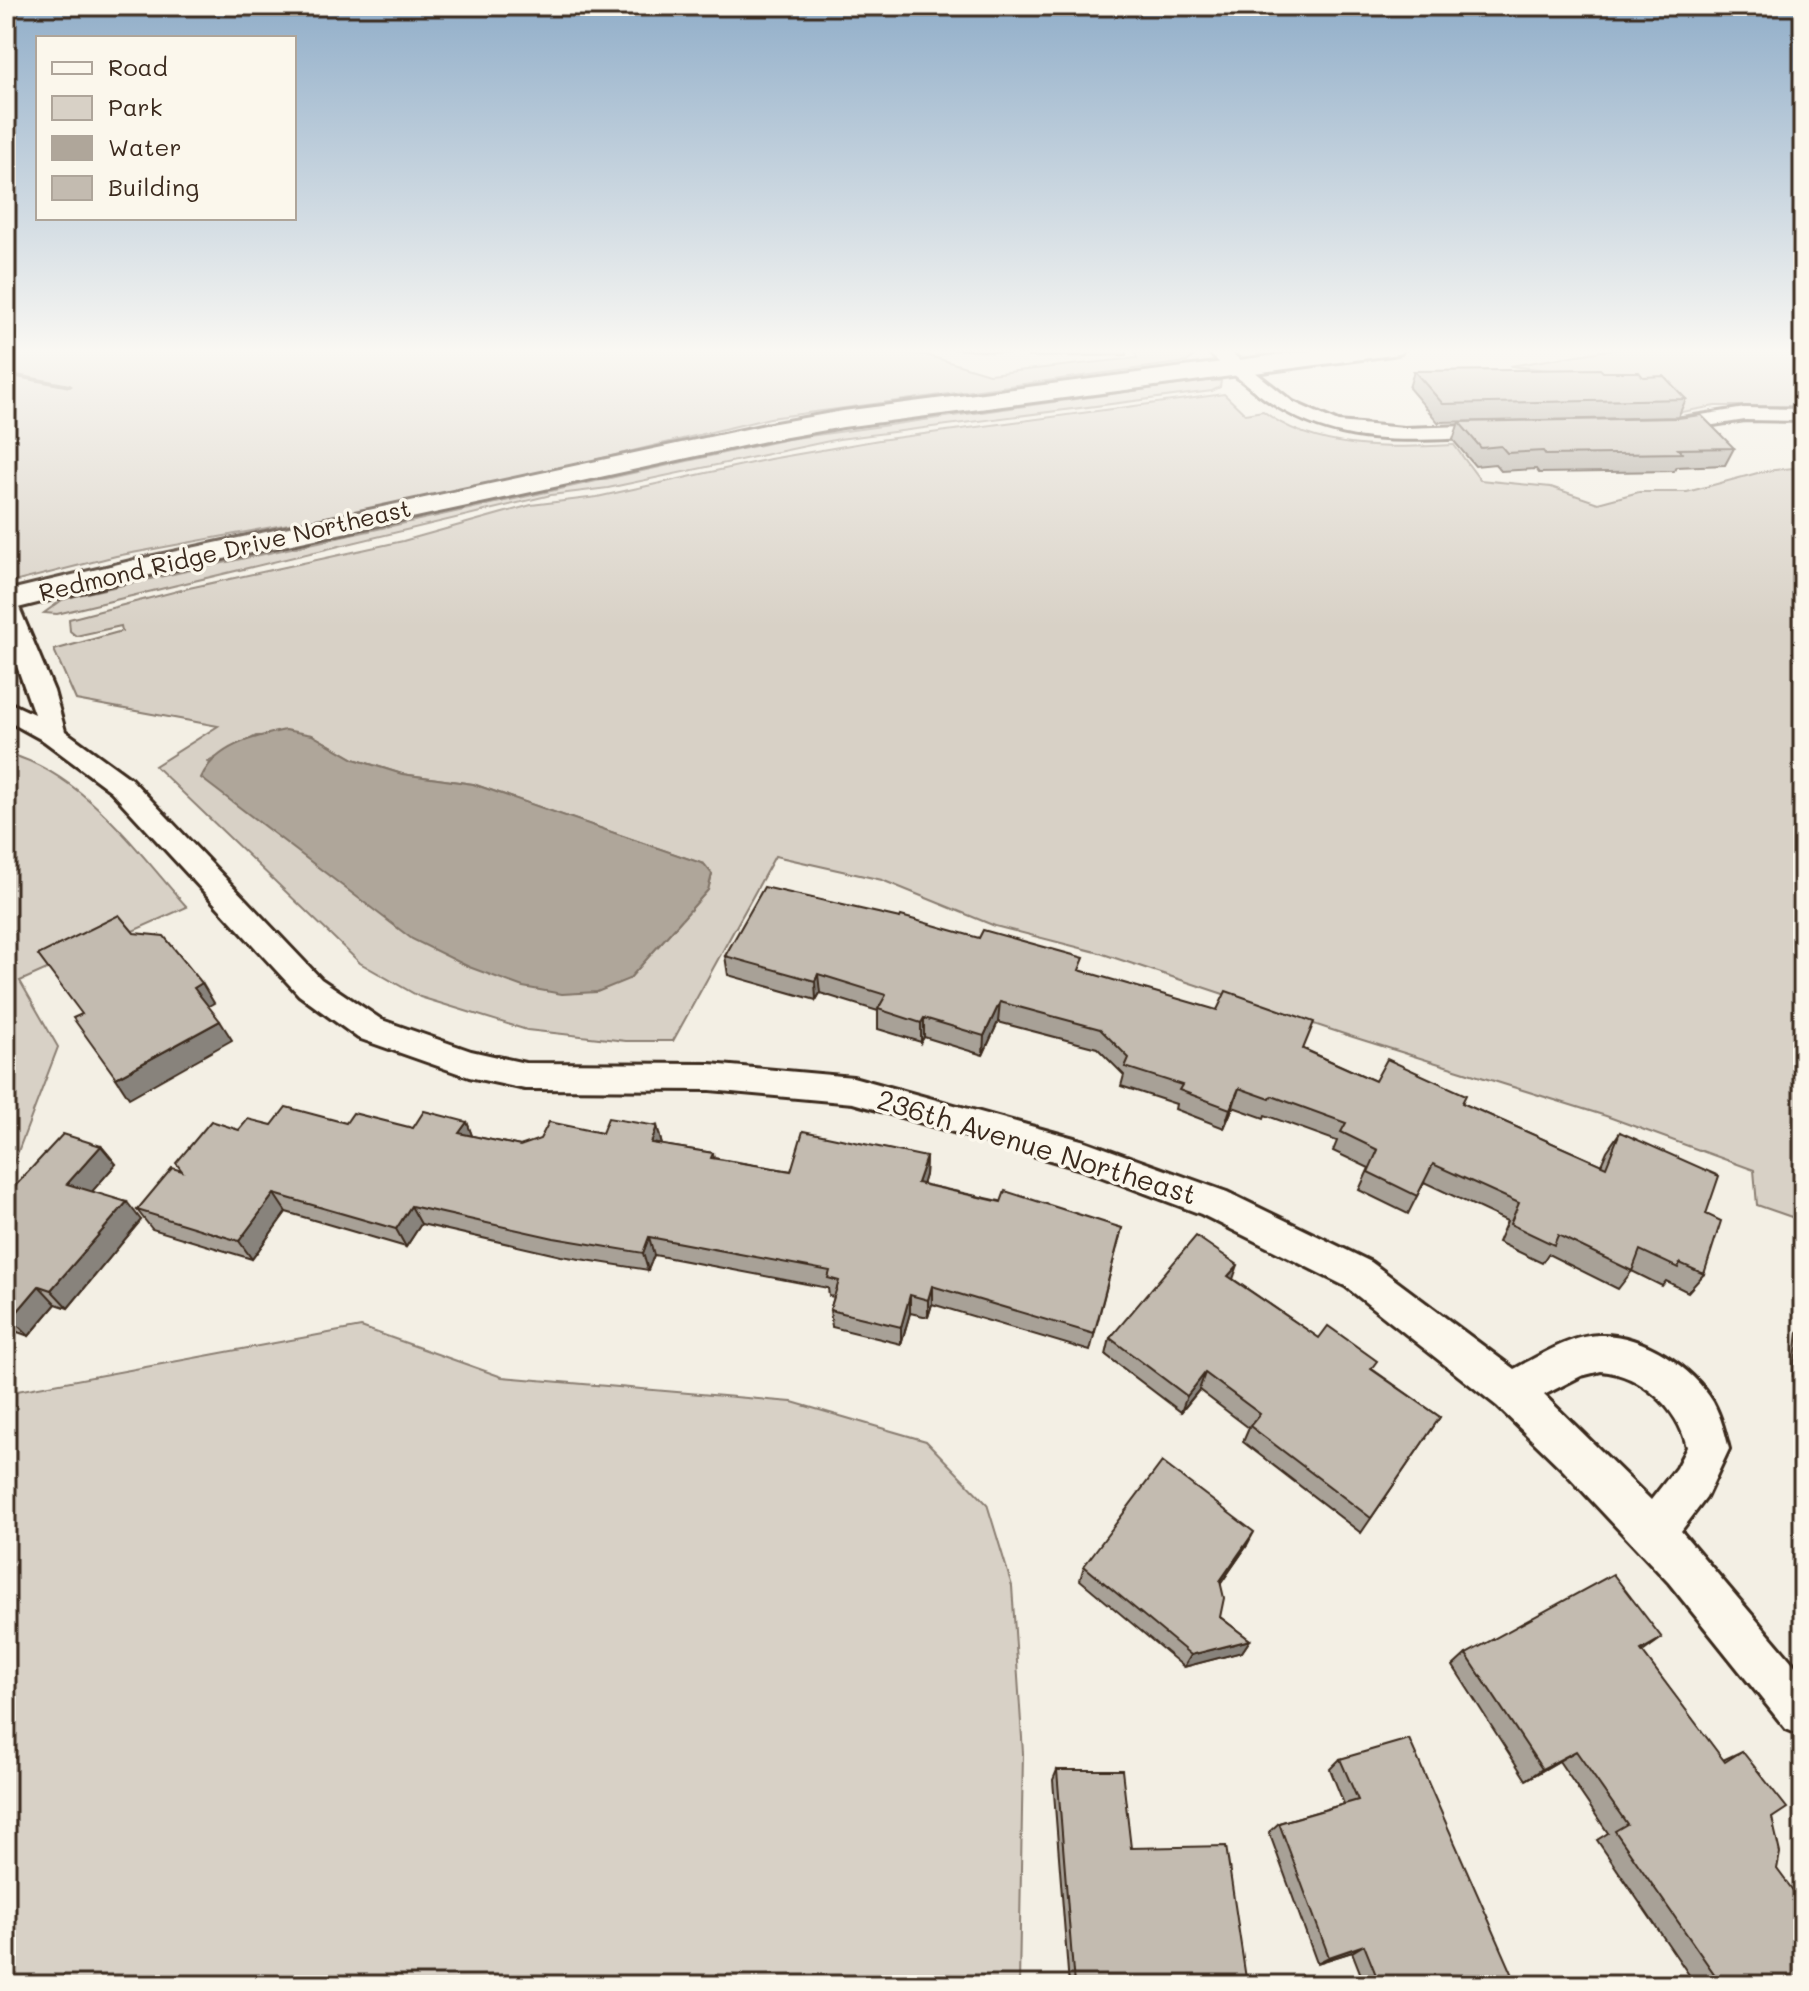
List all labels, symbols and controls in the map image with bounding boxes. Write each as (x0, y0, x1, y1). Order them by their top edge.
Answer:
legend (36, 36, 296, 220)
text: Road (108, 51, 168, 82)
text: Park (108, 91, 162, 122)
text: Water (108, 131, 182, 162)
text: Building (108, 171, 199, 202)
street label: Redmond Ridge Drive Northeast (36, 492, 414, 607)
street label: 236th Avenue Northeast (873, 1080, 1201, 1212)

